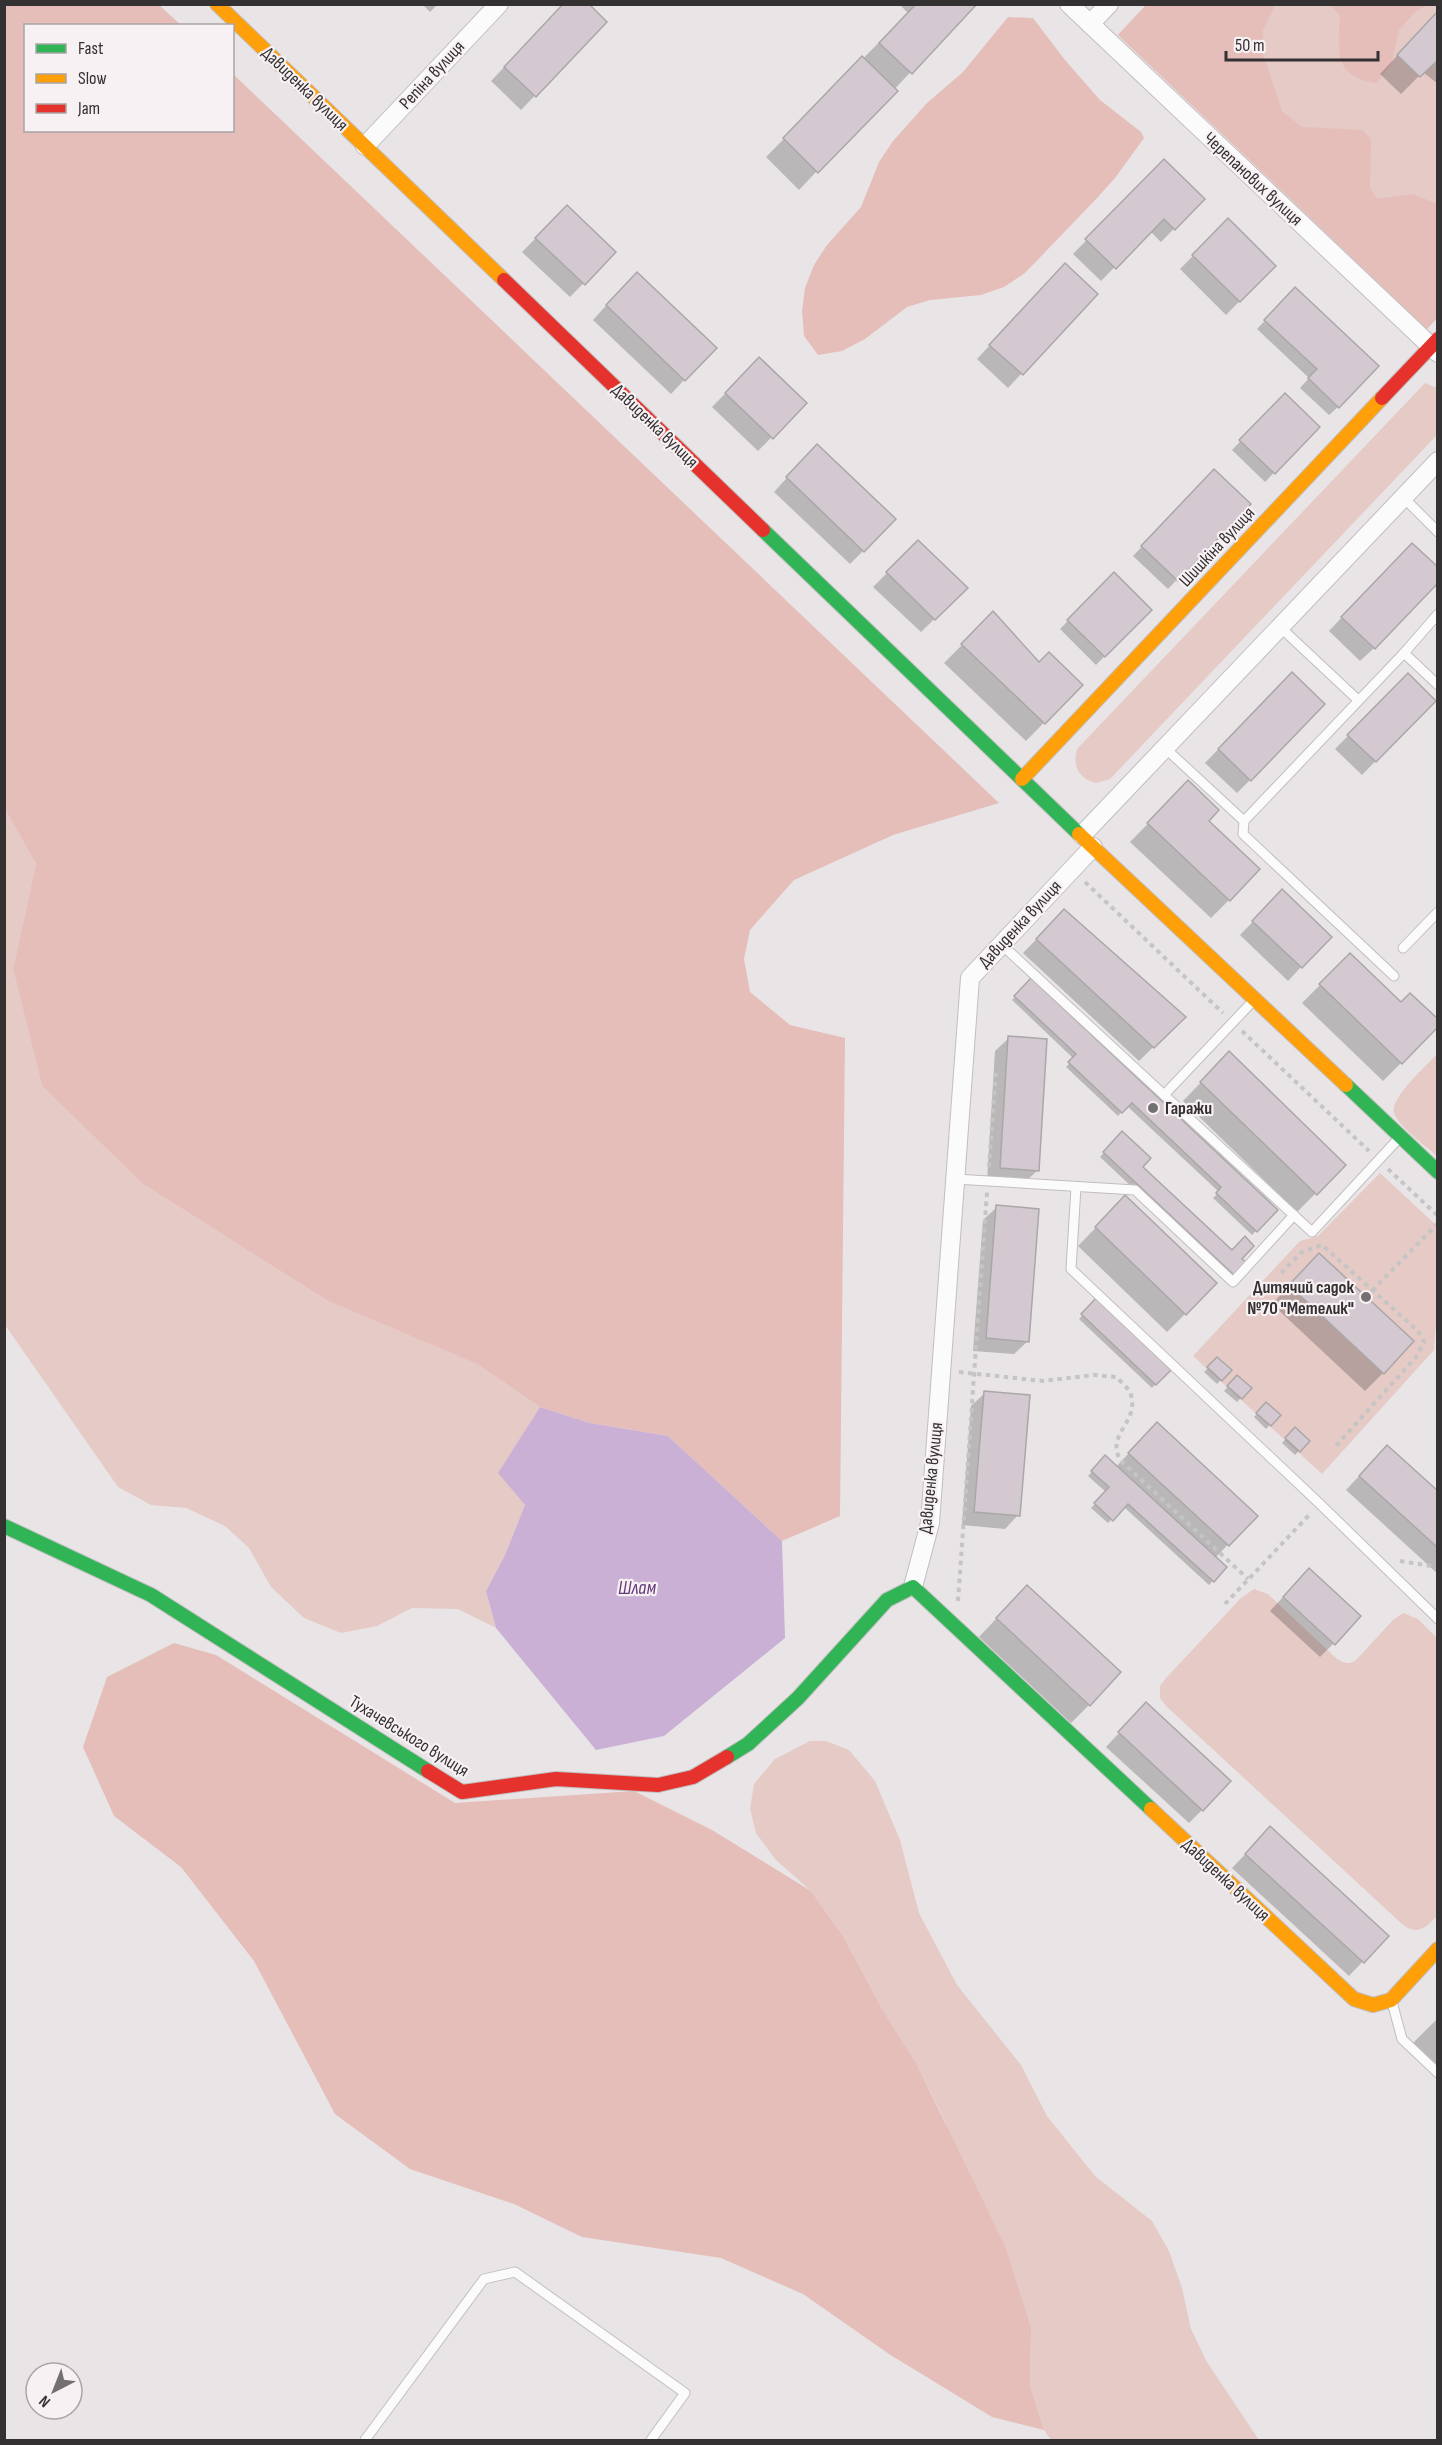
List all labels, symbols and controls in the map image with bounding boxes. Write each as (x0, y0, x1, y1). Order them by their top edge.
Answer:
legend (24, 24, 234, 132)
scale bar (1226, 24, 1378, 62)
text: 50 m (1235, 35, 1265, 56)
street label: Репiна вулиця (395, 36, 469, 114)
text: Fast (78, 38, 104, 59)
street label: Давиденка вулиця (257, 43, 353, 135)
text: Slow (78, 68, 107, 89)
text: Jam (77, 98, 100, 119)
street label: Черепанових вулиця (1199, 128, 1307, 230)
street label: Давиденка вулиця (607, 380, 703, 472)
street label: Шишкiна вулиця (1175, 503, 1259, 591)
street label: Давиденка вулиця (974, 876, 1066, 972)
place label: Гаражи (1165, 1098, 1212, 1119)
marker: Гаражи (1146, 1101, 1160, 1115)
place label: Дитячий садок №70 "Метелик" (1247, 1277, 1354, 1319)
marker: Дитячий садок №70 "Метелик" (1359, 1290, 1373, 1304)
street label: Давиденка вулиця (915, 1421, 947, 1535)
water label: Шлам (618, 1576, 656, 1600)
street label: Тухачевського вулиця (345, 1691, 473, 1781)
street label: Давиденка вулиця (1178, 1834, 1274, 1926)
north arrow (24, 2361, 84, 2421)
text: N (35, 2391, 54, 2411)

